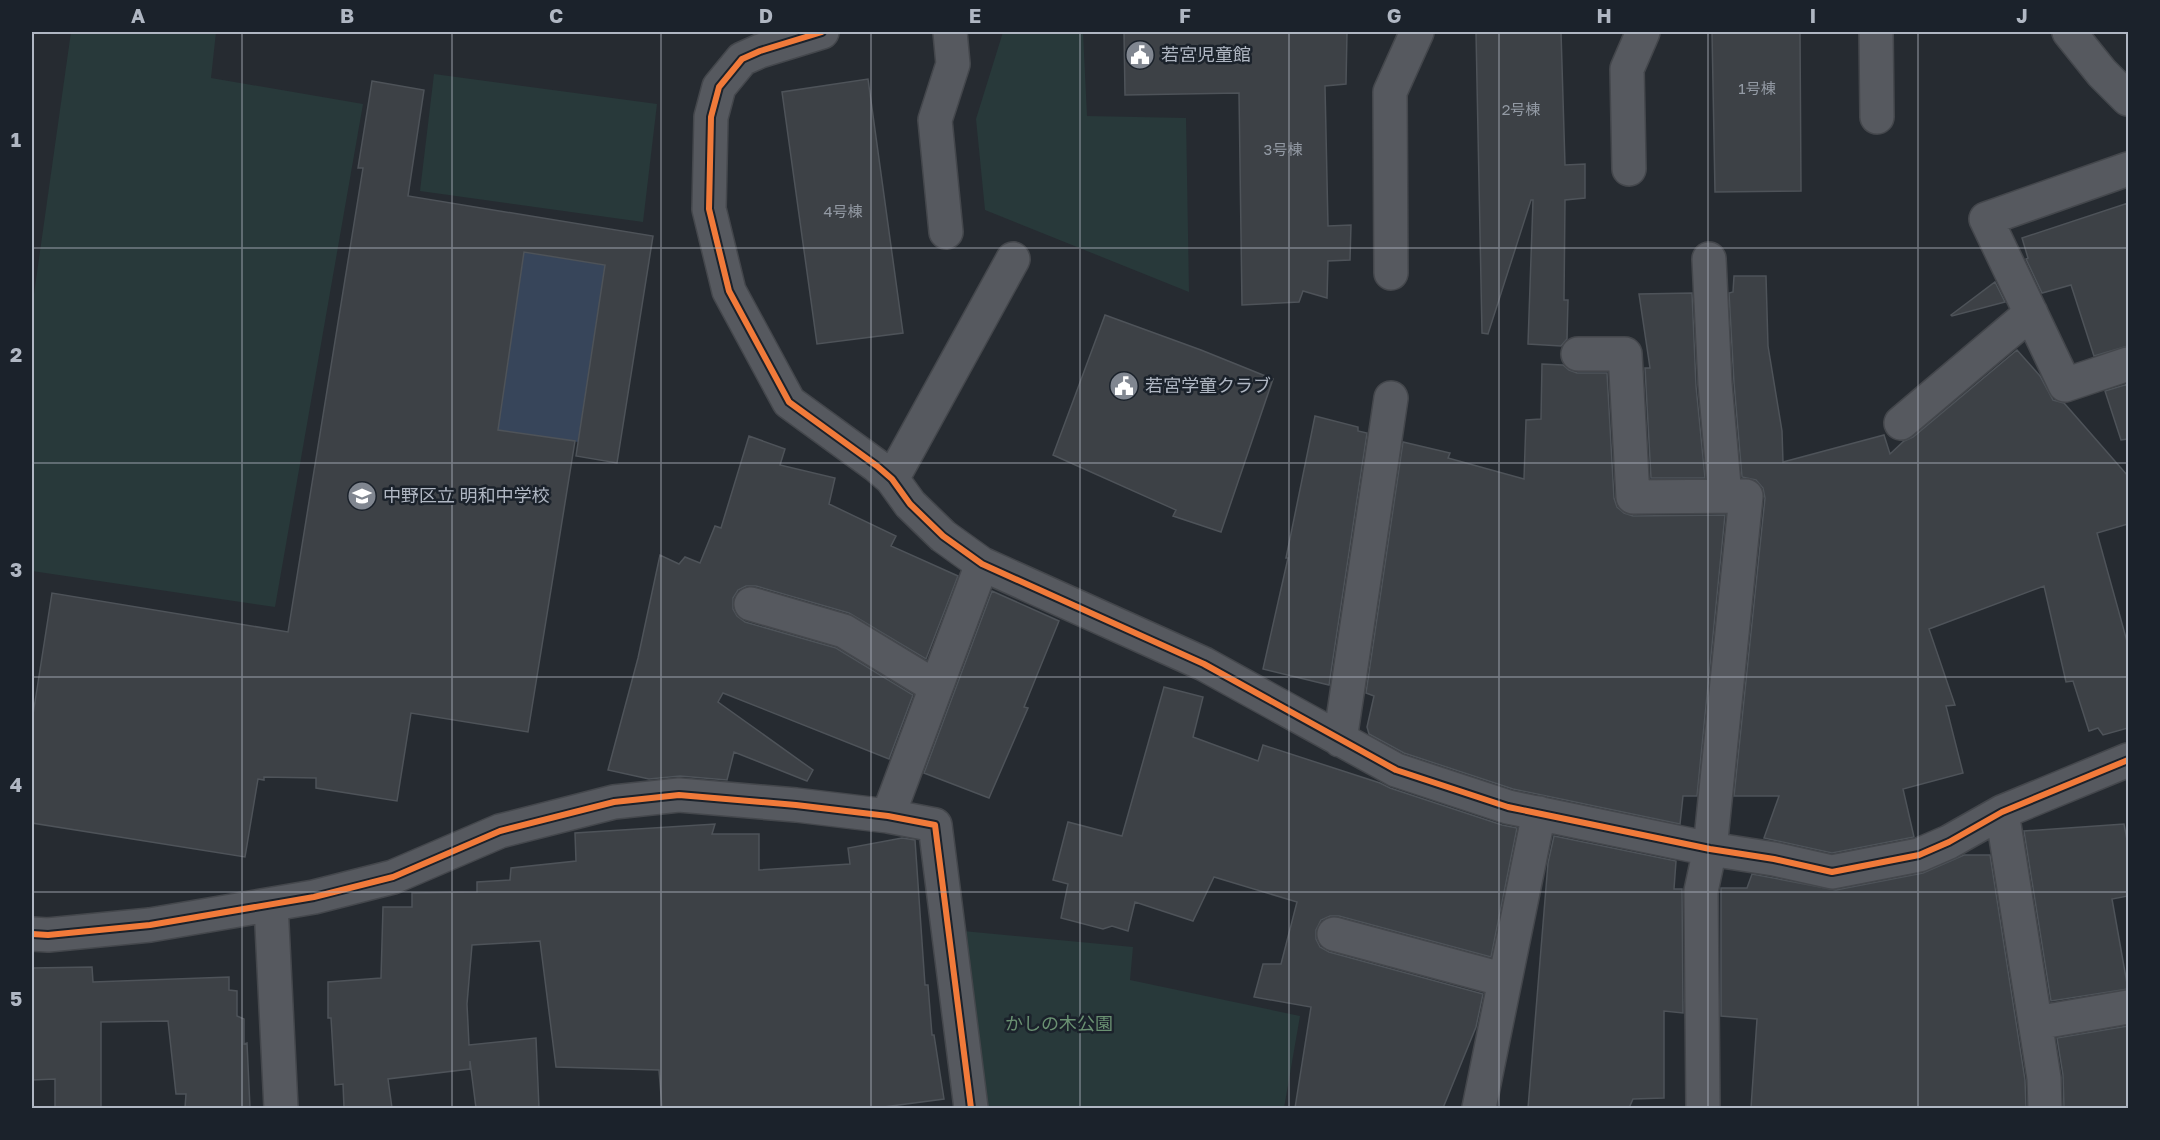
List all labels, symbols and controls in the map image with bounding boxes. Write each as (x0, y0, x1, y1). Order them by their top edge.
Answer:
text: A (131, 3, 145, 27)
text: B (340, 3, 354, 27)
text: C (549, 3, 563, 27)
text: D (759, 3, 773, 27)
text: E (969, 3, 981, 27)
text: F (1179, 3, 1191, 27)
text: G (1387, 3, 1401, 27)
text: H (1596, 3, 1612, 27)
text: I (1810, 3, 1816, 27)
text: J (2016, 3, 2028, 27)
public building icon: 若宮児童館 (1124, 39, 1156, 71)
place label: 若宮児童館 (1161, 43, 1251, 65)
house number: 1号棟 (1738, 79, 1776, 97)
house number: 2号棟 (1502, 100, 1540, 118)
text: 1 (11, 127, 21, 151)
house number: 3号棟 (1264, 140, 1302, 158)
house number: 4号棟 (823, 202, 863, 220)
text: 2 (10, 342, 22, 366)
public building icon: 若宮学童クラブ (1108, 370, 1140, 402)
place label: 若宮学童クラブ (1145, 374, 1271, 396)
school or university icon: 中野区立 明和中学校 (346, 480, 378, 512)
place label: 中野区立 明和中学校 (383, 484, 550, 506)
text: 3 (10, 557, 22, 581)
text: 4 (10, 772, 22, 796)
text: 5 (10, 986, 22, 1010)
park label: かしの木公園 (1005, 1012, 1113, 1034)

